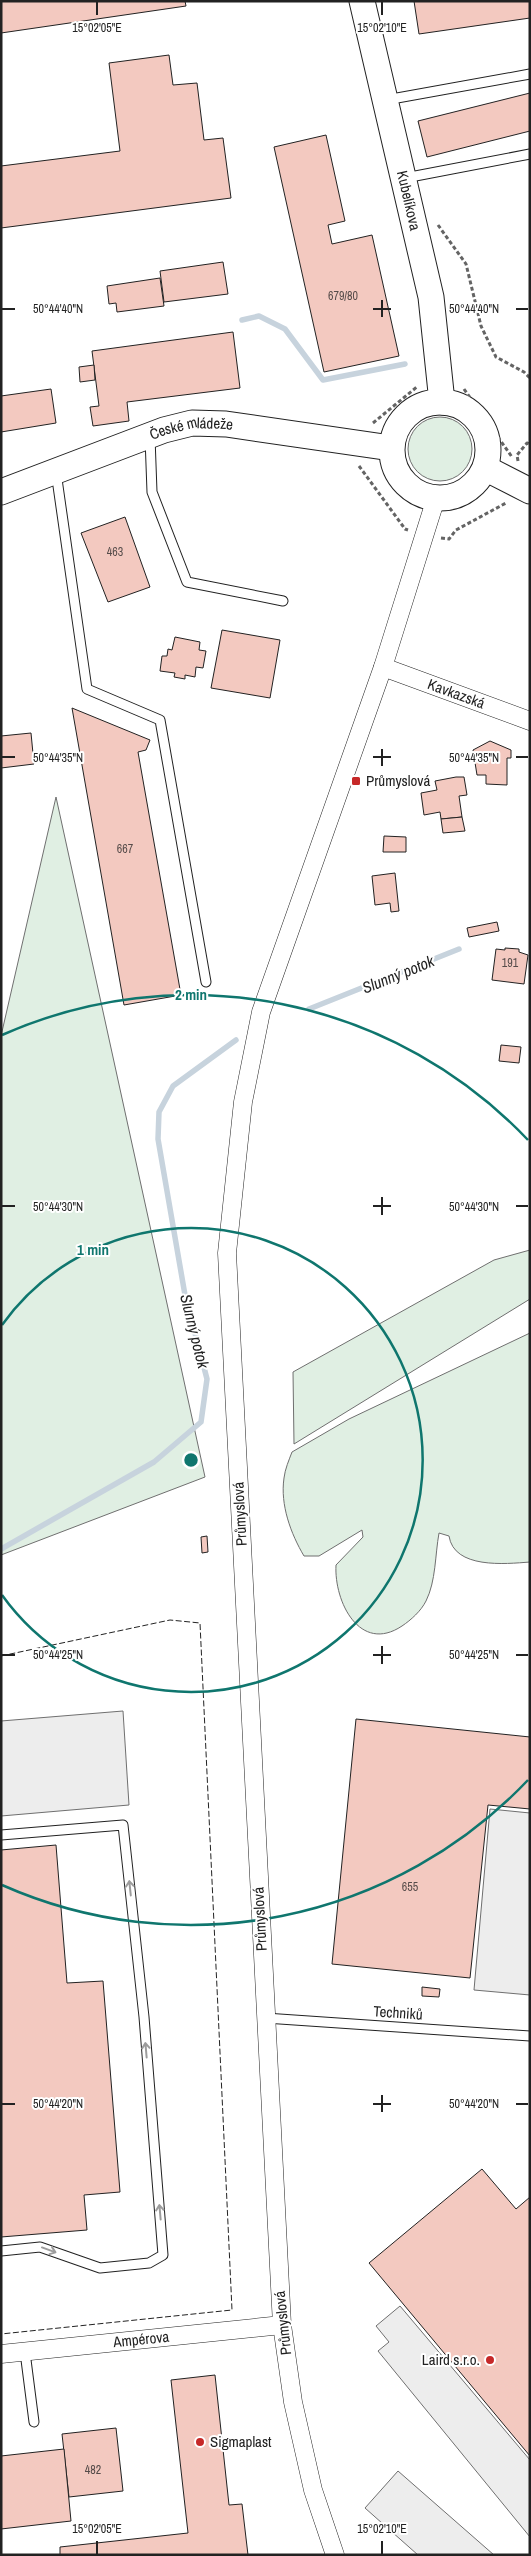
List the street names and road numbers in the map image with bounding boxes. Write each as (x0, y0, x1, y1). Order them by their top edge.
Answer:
street label: Kubelíkova (392, 168, 426, 233)
street label: České mládeže (146, 411, 235, 445)
street label: Kavkazská (425, 673, 488, 714)
street label: Průmyslová (227, 1481, 252, 1547)
street label: Průmyslová (247, 1886, 272, 1952)
street label: Techniků (373, 2000, 423, 2025)
street label: Průmyslová (269, 2290, 296, 2356)
street label: Ampérova (111, 2326, 170, 2352)

